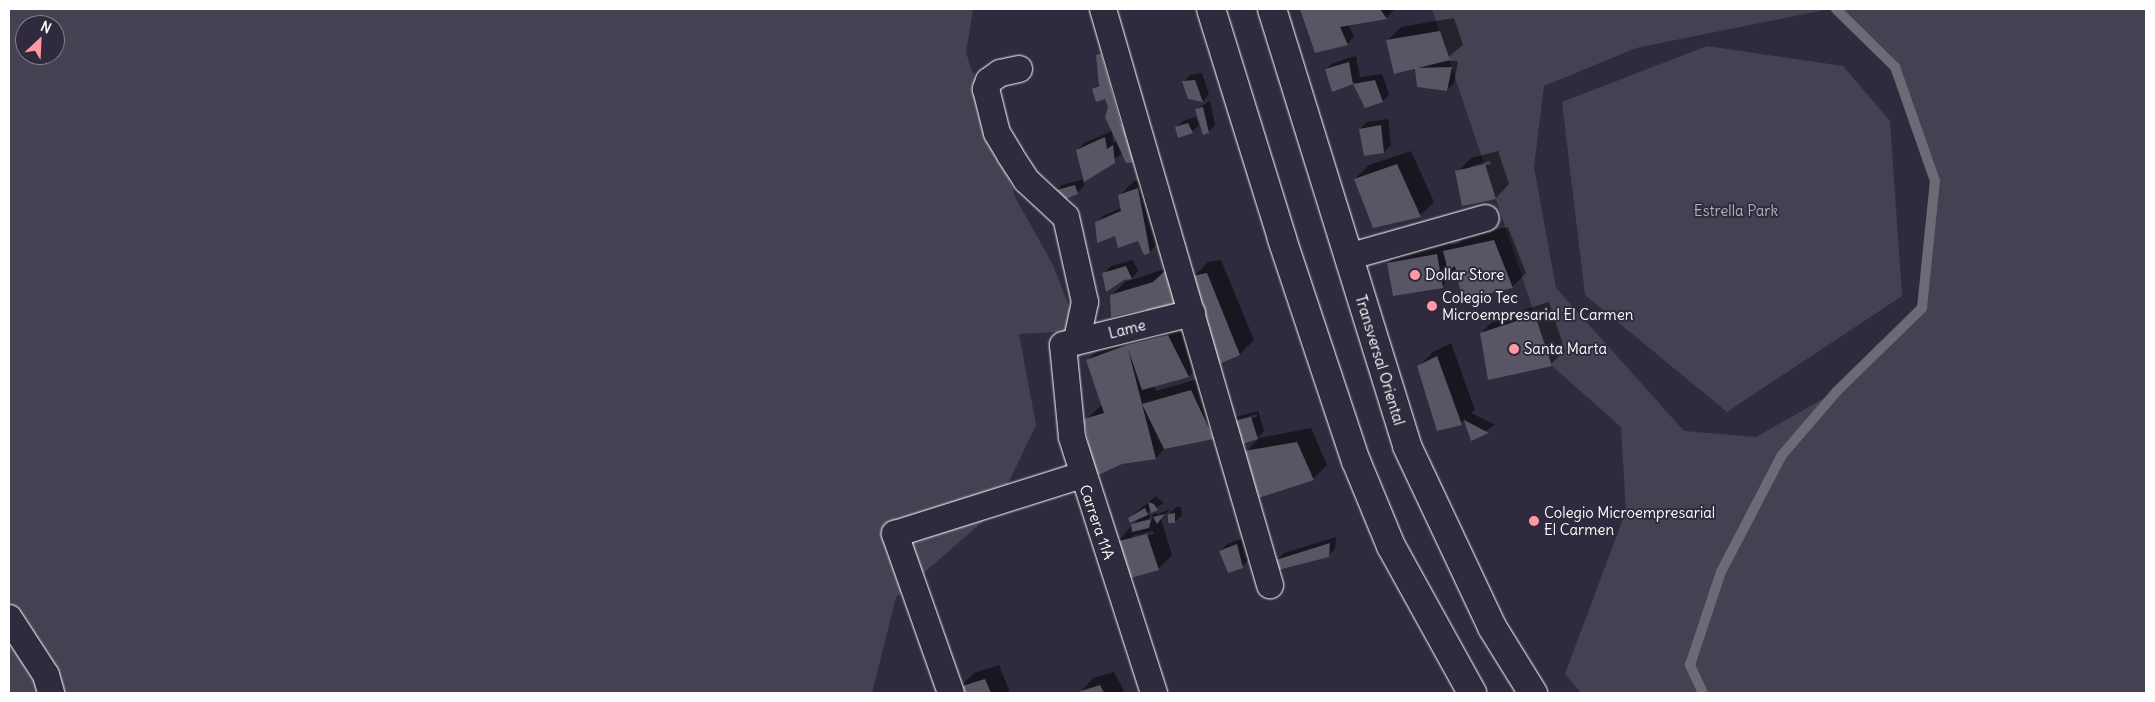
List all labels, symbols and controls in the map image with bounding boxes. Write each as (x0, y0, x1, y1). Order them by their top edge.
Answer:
north arrow (15, 15, 65, 65)
text: N (38, 17, 54, 38)
park label: Estrella Park (1694, 202, 1778, 220)
place label: Dollar Store (1425, 266, 1504, 284)
marker: Dollar Store (1409, 269, 1421, 281)
place label: Colegio Tec Microempresarial El Carmen (1442, 288, 1634, 323)
street label: Transversal Oriental (1352, 293, 1408, 427)
marker: Colegio Tec Microempresarial El Carmen (1426, 300, 1438, 312)
street label: Lame (1106, 316, 1148, 342)
place label: Santa Marta (1524, 340, 1607, 358)
marker: Santa Marta (1508, 343, 1520, 355)
street label: Carrera 11A (1076, 482, 1118, 562)
place label: Colegio Microempresarial El Carmen (1544, 503, 1715, 538)
marker: Colegio Microempresarial El Carmen (1528, 515, 1540, 527)

